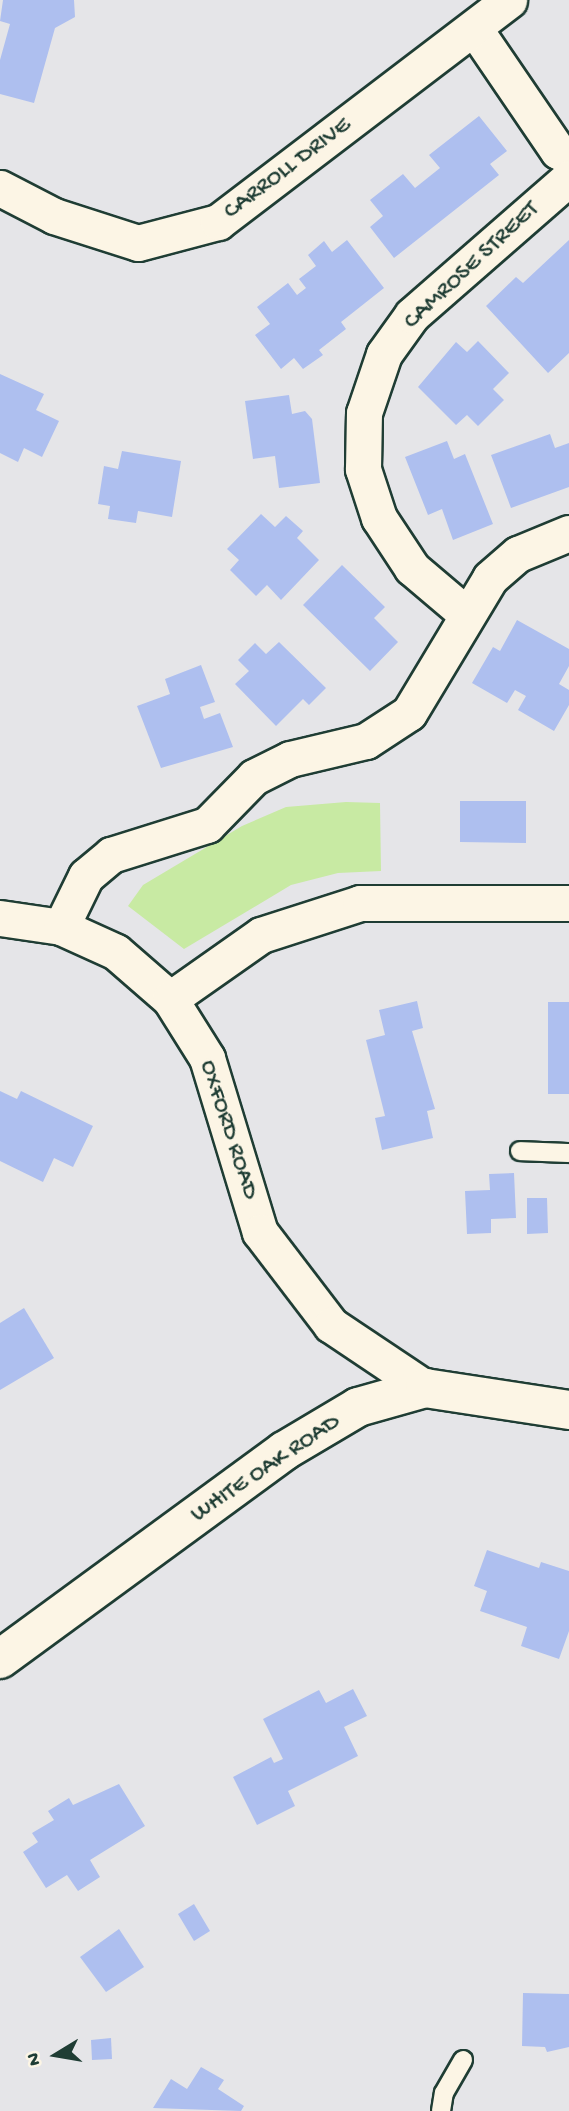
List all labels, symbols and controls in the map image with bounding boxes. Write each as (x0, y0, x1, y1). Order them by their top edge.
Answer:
street label: CARROLL DRIVE (219, 112, 357, 226)
street label: CAMROSE STREET (398, 196, 546, 336)
street label: OXFORD ROAD (192, 1057, 264, 1203)
street label: WHITE OAK ROAD (186, 1408, 346, 1530)
north arrow (21, 2020, 91, 2090)
text: N (22, 2051, 47, 2067)

